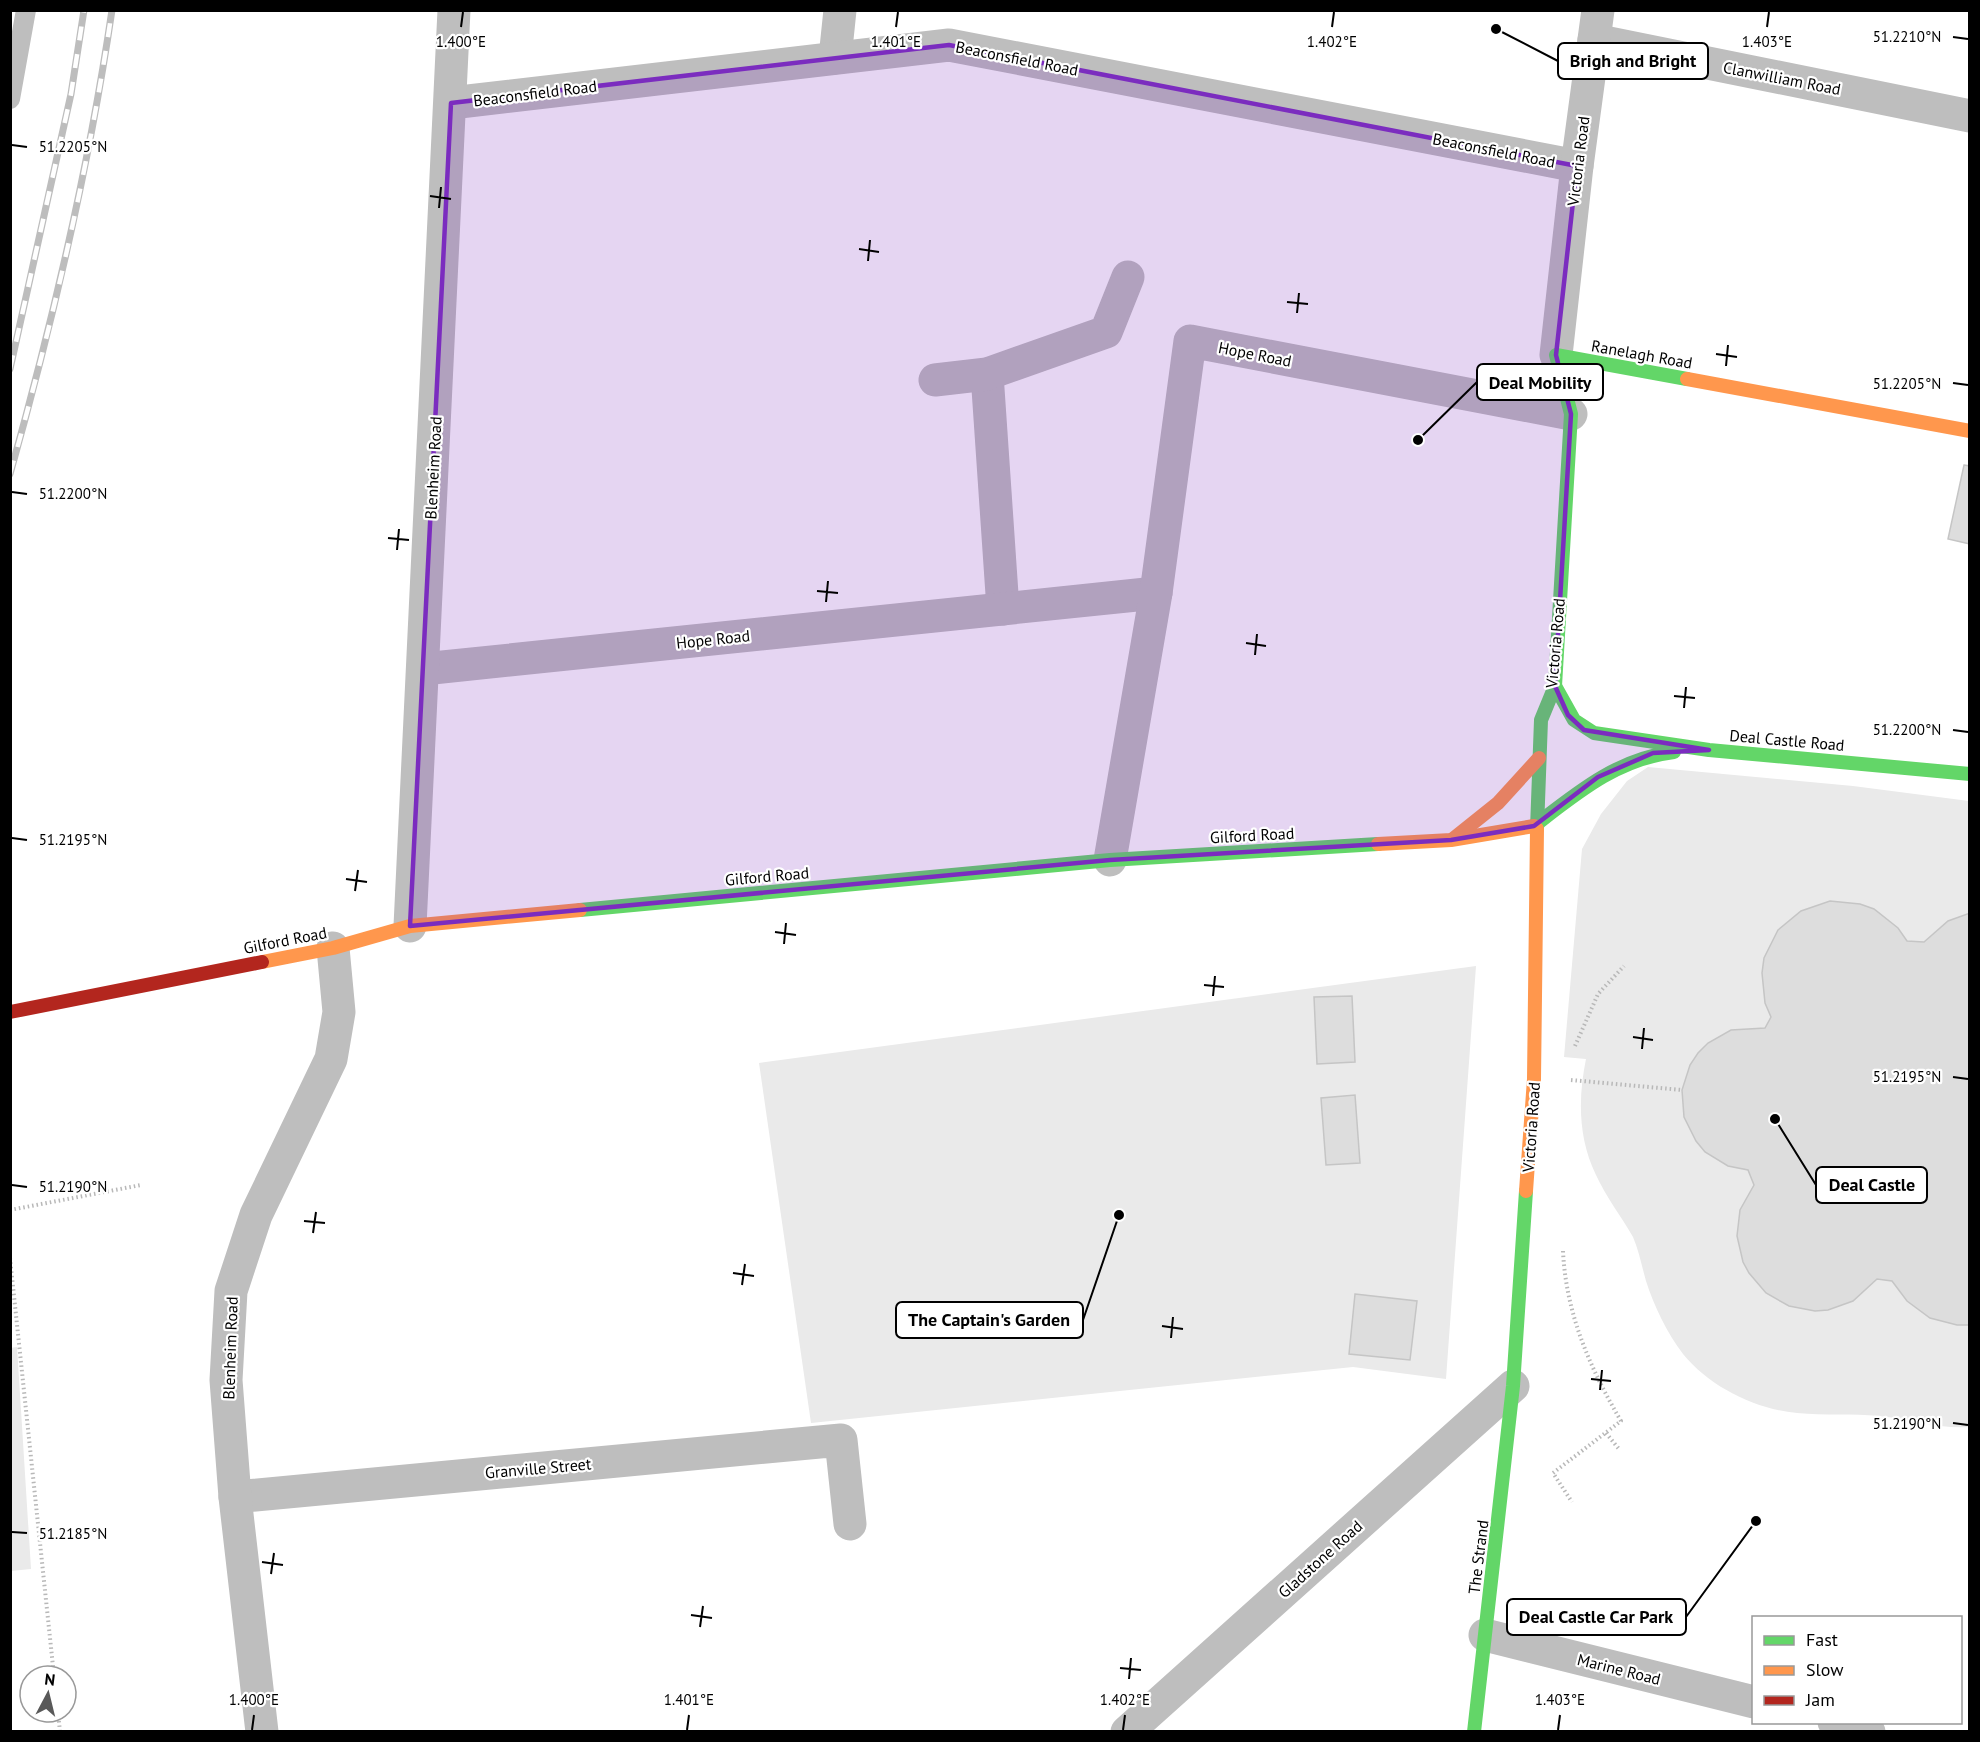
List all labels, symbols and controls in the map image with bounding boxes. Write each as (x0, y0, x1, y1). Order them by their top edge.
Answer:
text: 51.2210°N (1873, 27, 1941, 46)
text: 1.400°E (436, 32, 486, 51)
text: 1.401°E (871, 32, 921, 51)
text: 1.402°E (1307, 32, 1357, 51)
text: 1.403°E (1742, 32, 1792, 51)
street label: Beaconsfield Road (954, 36, 1080, 80)
callout: Brigh and Bright (1558, 43, 1708, 79)
text: Brigh and Bright (1570, 49, 1697, 72)
street label: Clanwilliam Road (1722, 57, 1842, 99)
street label: Beaconsfield Road (472, 75, 598, 111)
street label: Victoria Road (1562, 115, 1593, 208)
street label: Beaconsfield Road (1431, 128, 1557, 172)
text: 51.2205°N (39, 137, 107, 156)
street label: Ranelagh Road (1590, 335, 1694, 373)
street label: Hope Road (1217, 337, 1293, 371)
callout: Deal Mobility (1477, 364, 1603, 400)
text: Deal Mobility (1489, 371, 1592, 394)
text: 51.2205°N (1873, 374, 1941, 393)
street label: Blenheim Road (420, 416, 446, 520)
text: 51.2200°N (39, 484, 107, 503)
street label: Victoria Road (1541, 597, 1569, 690)
street label: Hope Road (675, 625, 751, 653)
text: 51.2200°N (1873, 720, 1941, 739)
street label: Deal Castle Road (1729, 725, 1845, 755)
street label: Gilford Road (1209, 823, 1295, 847)
text: 51.2195°N (39, 830, 107, 849)
street label: Gilford Road (724, 862, 810, 890)
street label: Gilford Road (242, 922, 328, 958)
text: 51.2195°N (1873, 1067, 1941, 1086)
street label: Victoria Road (1518, 1081, 1544, 1174)
callout: Deal Castle (1816, 1167, 1927, 1203)
text: Deal Castle (1829, 1173, 1915, 1196)
text: 51.2190°N (39, 1177, 107, 1196)
street label: Blenheim Road (218, 1296, 242, 1400)
callout: The Captain's Garden (896, 1302, 1083, 1338)
text: The Captain's Garden (908, 1308, 1070, 1331)
text: 51.2190°N (1873, 1414, 1941, 1433)
street label: Granville Street (484, 1453, 593, 1483)
street label: Gladstone Road (1274, 1516, 1366, 1602)
street label: The Strand (1464, 1519, 1492, 1595)
text: 51.2185°N (39, 1524, 107, 1543)
callout: Deal Castle Car Park (1507, 1599, 1686, 1635)
text: Deal Castle Car Park (1519, 1605, 1673, 1628)
legend (1752, 1616, 1962, 1724)
text: Fast (1806, 1628, 1838, 1651)
street label: Marine Road (1575, 1649, 1663, 1689)
text: Slow (1806, 1658, 1844, 1681)
north arrow (18, 1664, 78, 1724)
text: N (43, 1669, 56, 1690)
text: Jam (1805, 1688, 1835, 1711)
text: 1.400°E (229, 1690, 279, 1709)
text: 1.401°E (664, 1690, 714, 1709)
text: 1.402°E (1100, 1690, 1150, 1709)
text: 1.403°E (1535, 1690, 1585, 1709)

